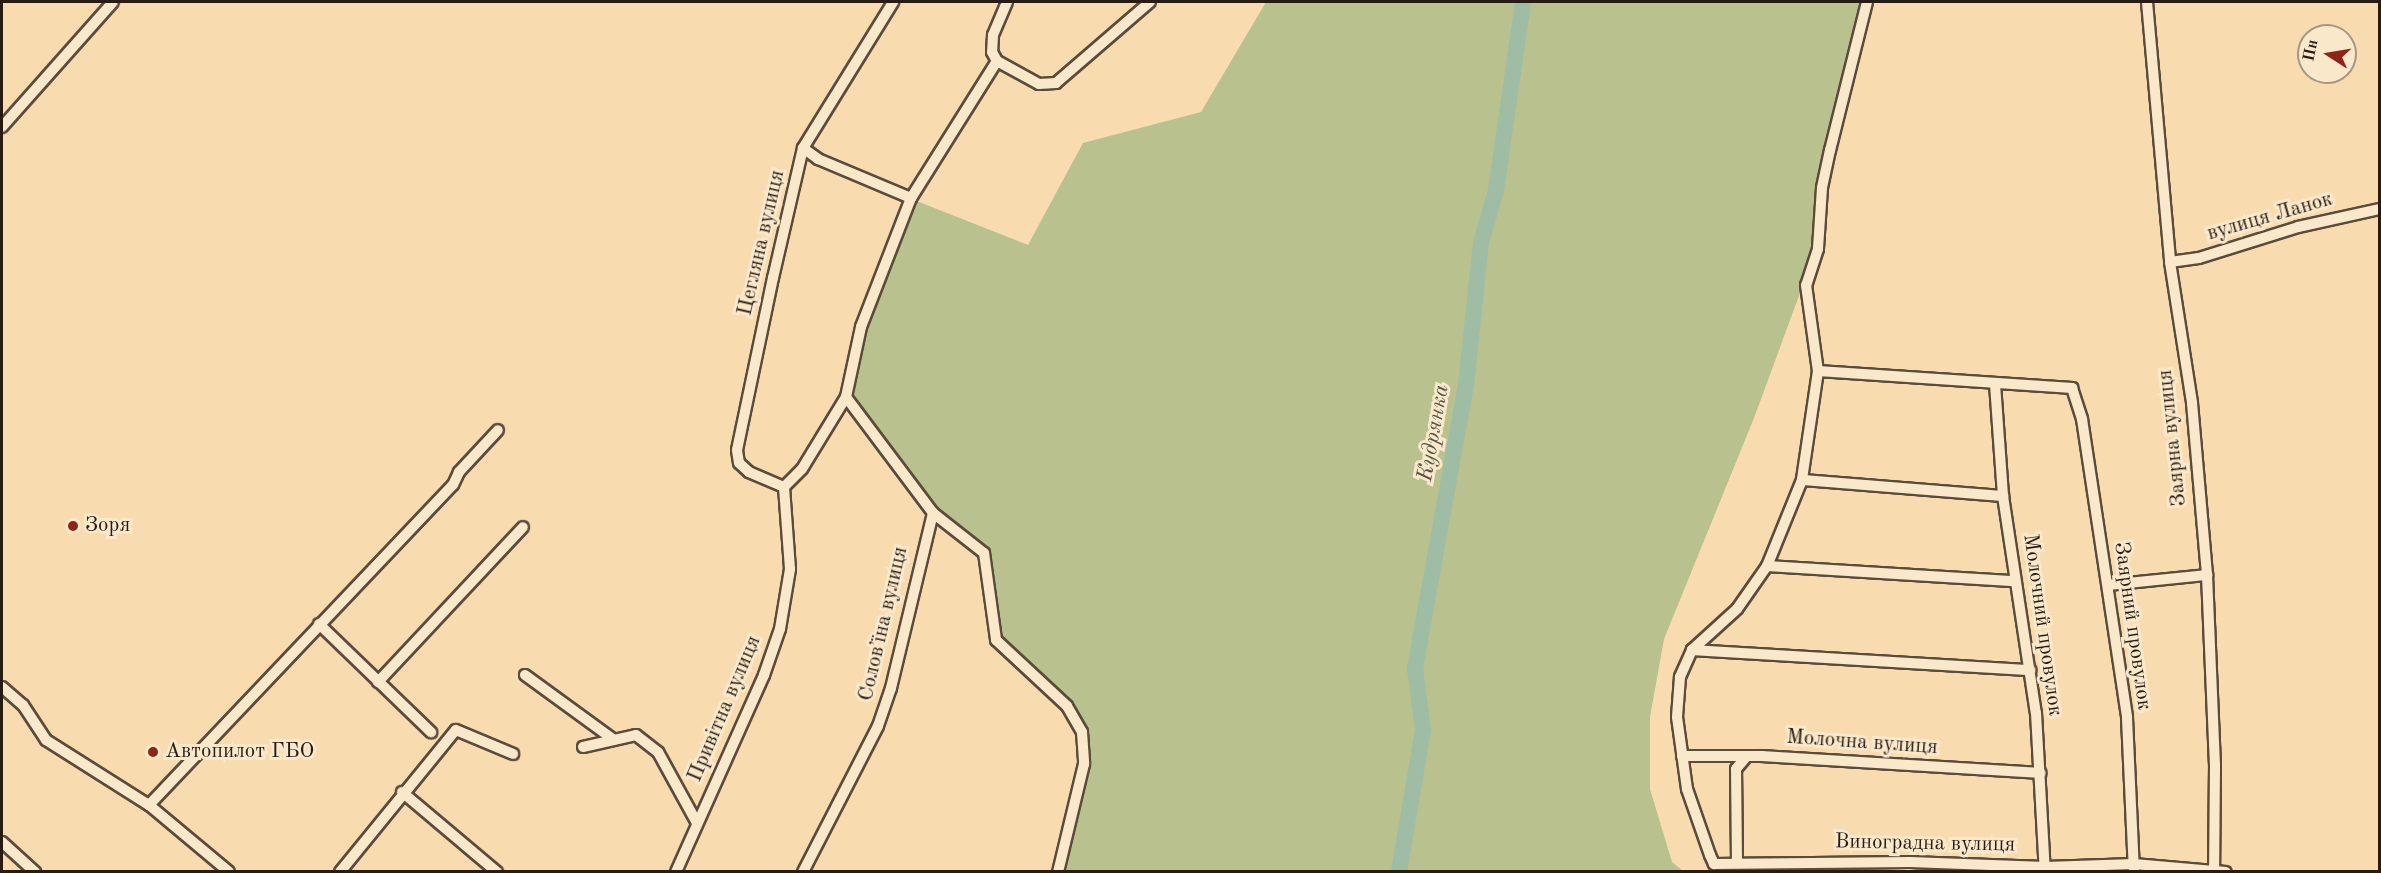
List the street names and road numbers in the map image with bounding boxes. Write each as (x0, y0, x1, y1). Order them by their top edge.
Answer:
street label: Цегляна вулиця (733, 168, 791, 318)
street label: вулиця Ланок (2204, 187, 2336, 247)
street label: Заярна вулиця (2153, 368, 2193, 508)
street label: Молочний провулок (2017, 532, 2067, 718)
street label: Заярний провулок (2108, 540, 2156, 712)
street label: Соловʼїна вулиця (854, 544, 914, 704)
street label: Привітна вулиця (683, 632, 767, 786)
street label: Молочна вулиця (1785, 725, 1939, 761)
street label: Виноградна вулиця (1835, 830, 2015, 858)

